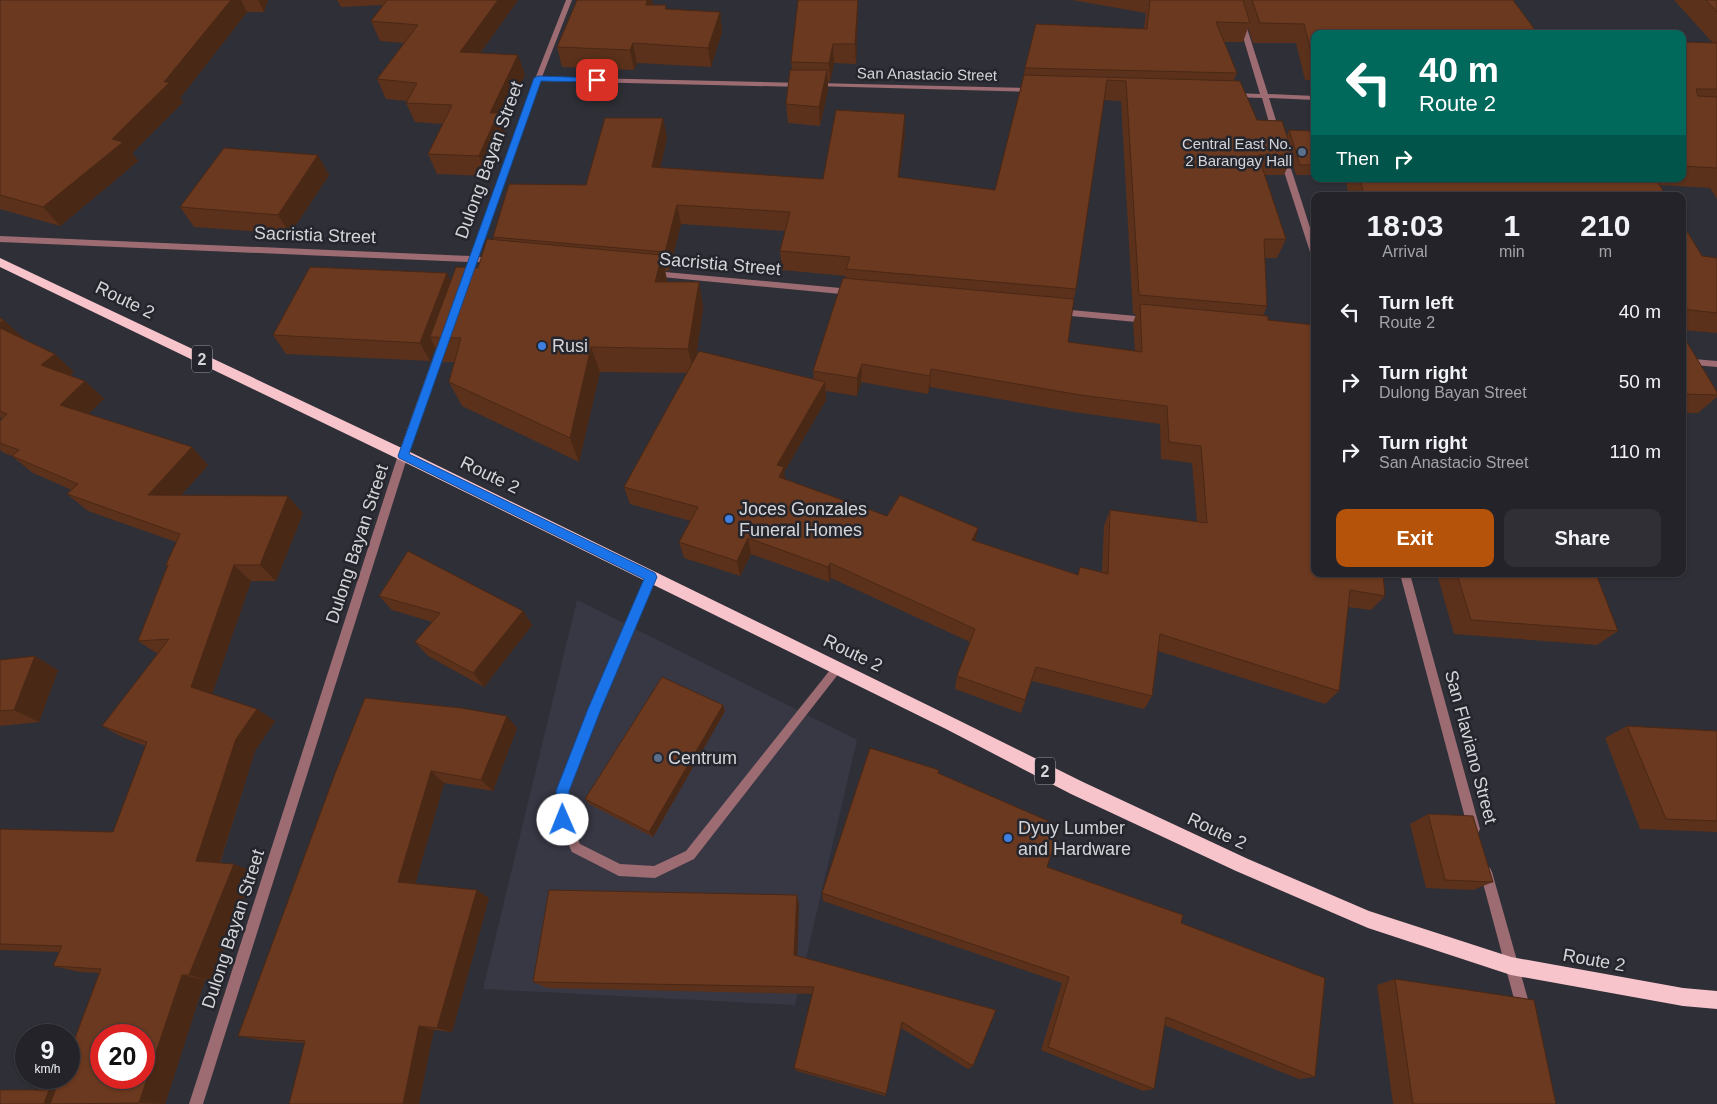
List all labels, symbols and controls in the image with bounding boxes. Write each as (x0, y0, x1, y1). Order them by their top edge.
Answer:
icon: left (1336, 50, 1401, 115)
text: 40 m (1419, 50, 1499, 89)
pin (576, 59, 618, 101)
street label: San Anastacio Street (857, 64, 998, 84)
icon: arrive (583, 66, 611, 94)
street label: Dulong Bayan Street (451, 79, 527, 241)
text: Route 2 (1419, 91, 1496, 116)
place label: Central East No. 2 Barangay Hall (1182, 135, 1292, 169)
icon: right (1389, 145, 1417, 173)
marker: Central East No. 2 Barangay Hall (1296, 146, 1308, 158)
text: Then (1336, 148, 1379, 169)
text: 18:03 (1367, 209, 1443, 242)
text: 1 (1503, 209, 1520, 242)
text: 210 (1580, 209, 1630, 242)
street label: Sacristia Street (254, 223, 376, 247)
text: Arrival (1382, 243, 1428, 260)
text: min (1499, 243, 1525, 260)
text: m (1599, 243, 1612, 260)
street label: Sacristia Street (658, 249, 782, 279)
street label: Route 2 (92, 277, 158, 323)
text: Turn left (1379, 292, 1454, 313)
icon: left (1336, 298, 1364, 326)
text: 40 m (1619, 301, 1661, 322)
text: Route 2 (1379, 314, 1435, 331)
place label: Rusi (552, 336, 588, 356)
marker: Rusi (536, 340, 548, 352)
road number: 2 (192, 346, 212, 372)
text: Turn right (1379, 362, 1467, 383)
icon: right (1336, 368, 1364, 396)
text: 50 m (1619, 371, 1661, 392)
text: Dulong Bayan Street (1379, 384, 1527, 401)
text: Turn right (1379, 432, 1467, 453)
icon: right (1336, 438, 1364, 466)
text: 110 m (1610, 441, 1661, 462)
street label: Route 2 (457, 452, 523, 498)
text: San Anastacio Street (1379, 454, 1528, 471)
street label: Dulong Bayan Street (322, 462, 392, 626)
place label: Joces Gonzales Funeral Homes (739, 499, 867, 540)
button: Exit (1336, 509, 1494, 567)
button: Share (1504, 509, 1661, 567)
marker: Joces Gonzales Funeral Homes (723, 513, 735, 525)
street label: Route 2 (820, 630, 886, 676)
street label: San Flaviano Street (1441, 668, 1501, 826)
place label: Centrum (668, 748, 737, 768)
marker: Centrum (652, 752, 664, 764)
road number: 2 (1035, 758, 1055, 784)
position arrow (536, 793, 588, 845)
street label: Route 2 (1184, 809, 1250, 853)
place label: Dyuy Lumber and Hardware (1018, 818, 1131, 859)
marker: Dyuy Lumber and Hardware (1002, 832, 1014, 844)
street label: Dulong Bayan Street (198, 847, 268, 1011)
street label: Route 2 (1561, 945, 1627, 975)
speed limit sign: 20 (90, 1024, 155, 1089)
text: 9 (41, 1036, 54, 1064)
text: km/h (34, 1062, 61, 1076)

